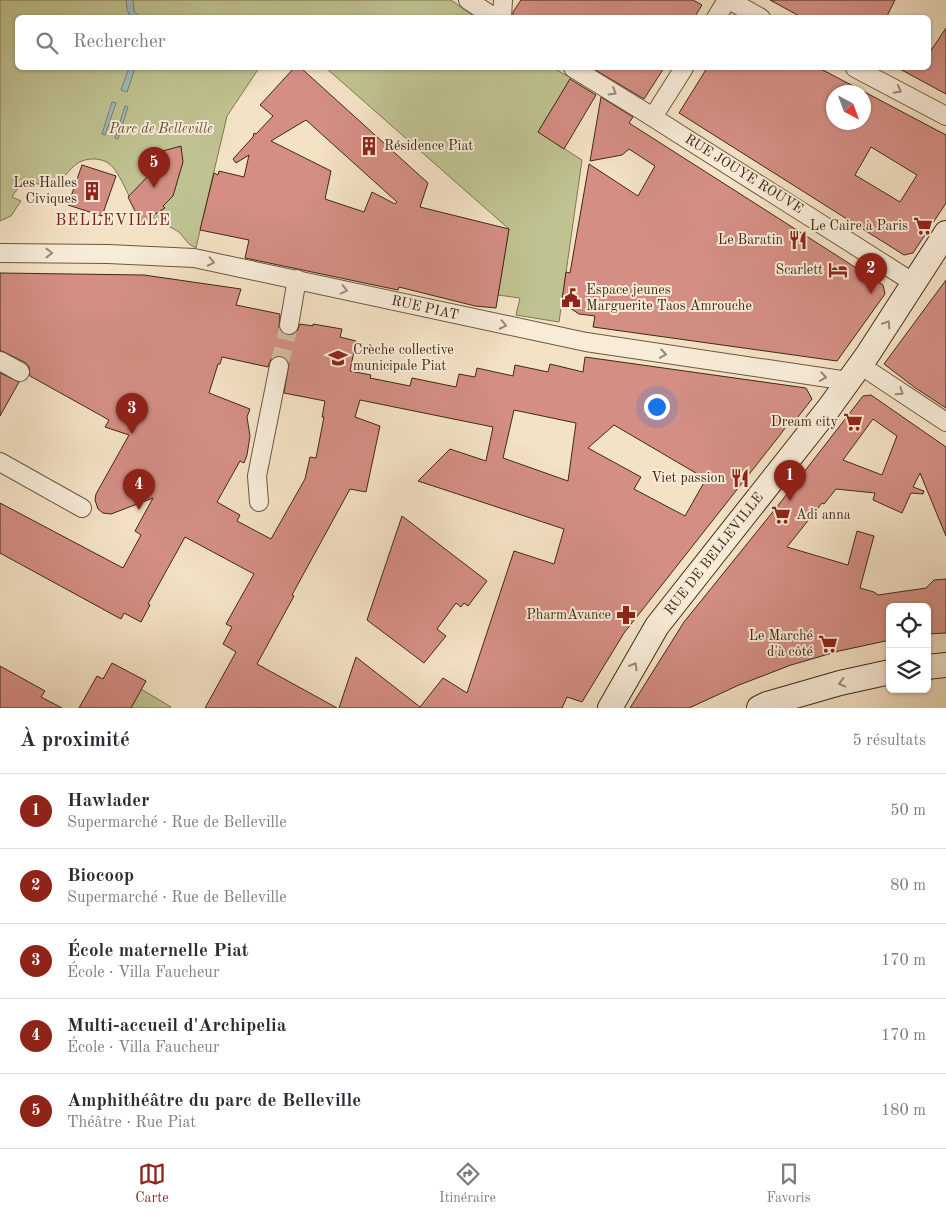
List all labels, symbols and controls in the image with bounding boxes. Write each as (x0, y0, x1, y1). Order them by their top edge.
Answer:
search box (15, 15, 931, 70)
icon: search (33, 29, 61, 57)
text: Rechercher (73, 33, 166, 52)
one-way arrow (893, 84, 902, 94)
north arrow (826, 85, 871, 130)
one-way arrow (607, 86, 616, 96)
park label: Parc de Belleville (108, 122, 213, 136)
street label: RUE JOUYE ROUVE (682, 132, 806, 216)
building icon: Résidence Piat (358, 135, 380, 157)
place label: Résidence Piat (384, 139, 473, 153)
pin: 5 (138, 147, 170, 188)
place label: Les Halles Civiques (13, 176, 77, 206)
building icon: Les Halles Civiques (81, 180, 103, 202)
district label: BELLEVILLE (55, 213, 171, 229)
supermarket icon: Le Caire à Paris (912, 215, 934, 237)
place label: Le Caire à Paris (810, 219, 908, 233)
restaurant icon: Le Baratin (787, 229, 809, 251)
place label: Le Baratin (718, 233, 783, 247)
one-way arrow (45, 248, 53, 258)
pin: 2 (855, 253, 887, 294)
one-way arrow (206, 256, 215, 266)
hotel icon: Scarlett (827, 259, 849, 281)
place label: Scarlett (776, 263, 823, 277)
place label: Espace jeunes Marguerite Taos Amrouche (586, 283, 752, 313)
one-way arrow (340, 284, 349, 295)
public building icon: Espace jeunes Marguerite Taos Amrouche (560, 287, 582, 309)
street label: RUE PIAT (390, 293, 460, 323)
one-way arrow (498, 320, 507, 330)
one-way arrow (880, 321, 890, 330)
place label: Crèche collective municipale Piat (353, 343, 454, 373)
school or university icon: Crèche collective municipale Piat (327, 347, 349, 369)
one-way arrow (658, 348, 667, 358)
one-way arrow (819, 372, 828, 382)
one-way arrow (895, 386, 904, 395)
pin: 3 (116, 393, 148, 434)
your location (644, 394, 670, 420)
supermarket icon: Dream city (842, 411, 864, 433)
place label: Dream city (771, 415, 839, 429)
pin: 1 (774, 460, 806, 501)
restaurant icon: Viet passion (729, 467, 751, 489)
pin: 4 (123, 469, 155, 510)
place label: Viet passion (651, 471, 725, 485)
street label: RUE DE BELLEVILLE (662, 490, 766, 618)
supermarket icon: Adi anna (770, 504, 792, 526)
place label: Adi anna (796, 508, 851, 522)
map controls (886, 603, 931, 693)
button: locate (886, 603, 931, 648)
pharmacy icon: PharmAvance (615, 604, 637, 626)
place label: PharmAvance (526, 608, 611, 622)
place label: Le Marché d'à côté (749, 629, 813, 659)
supermarket icon: Le Marché d'à côté (817, 633, 839, 655)
button: layers (886, 648, 931, 693)
one-way arrow (627, 662, 637, 671)
one-way arrow (838, 677, 847, 688)
text: À proximité (20, 730, 130, 751)
text: 5 résultats (852, 733, 926, 749)
text: Hawlader (67, 792, 150, 811)
text: 1 (31, 803, 41, 819)
text: 50 m (890, 803, 926, 819)
text: Supermarché · Rue de Belleville (67, 815, 287, 831)
text: Biocoop (67, 867, 134, 886)
text: 2 (31, 878, 41, 894)
text: 80 m (890, 878, 926, 894)
text: Supermarché · Rue de Belleville (67, 890, 287, 906)
text: École maternelle Piat (67, 942, 249, 961)
text: 3 (31, 953, 41, 969)
text: 170 m (881, 953, 926, 969)
text: École · Villa Faucheur (67, 965, 219, 981)
text: Multi-accueil d'Archipelia (67, 1017, 286, 1036)
text: 4 (31, 1028, 41, 1044)
text: 170 m (881, 1028, 926, 1044)
text: École · Villa Faucheur (67, 1040, 219, 1056)
text: Amphithéâtre du parc de Belleville (67, 1092, 361, 1111)
text: 5 (31, 1103, 41, 1119)
text: 180 m (881, 1103, 926, 1119)
text: Théâtre · Rue Piat (67, 1115, 196, 1131)
tab: Carte (135, 1160, 169, 1207)
tab: Itinéraire (439, 1160, 496, 1207)
tab: Favoris (766, 1160, 811, 1207)

